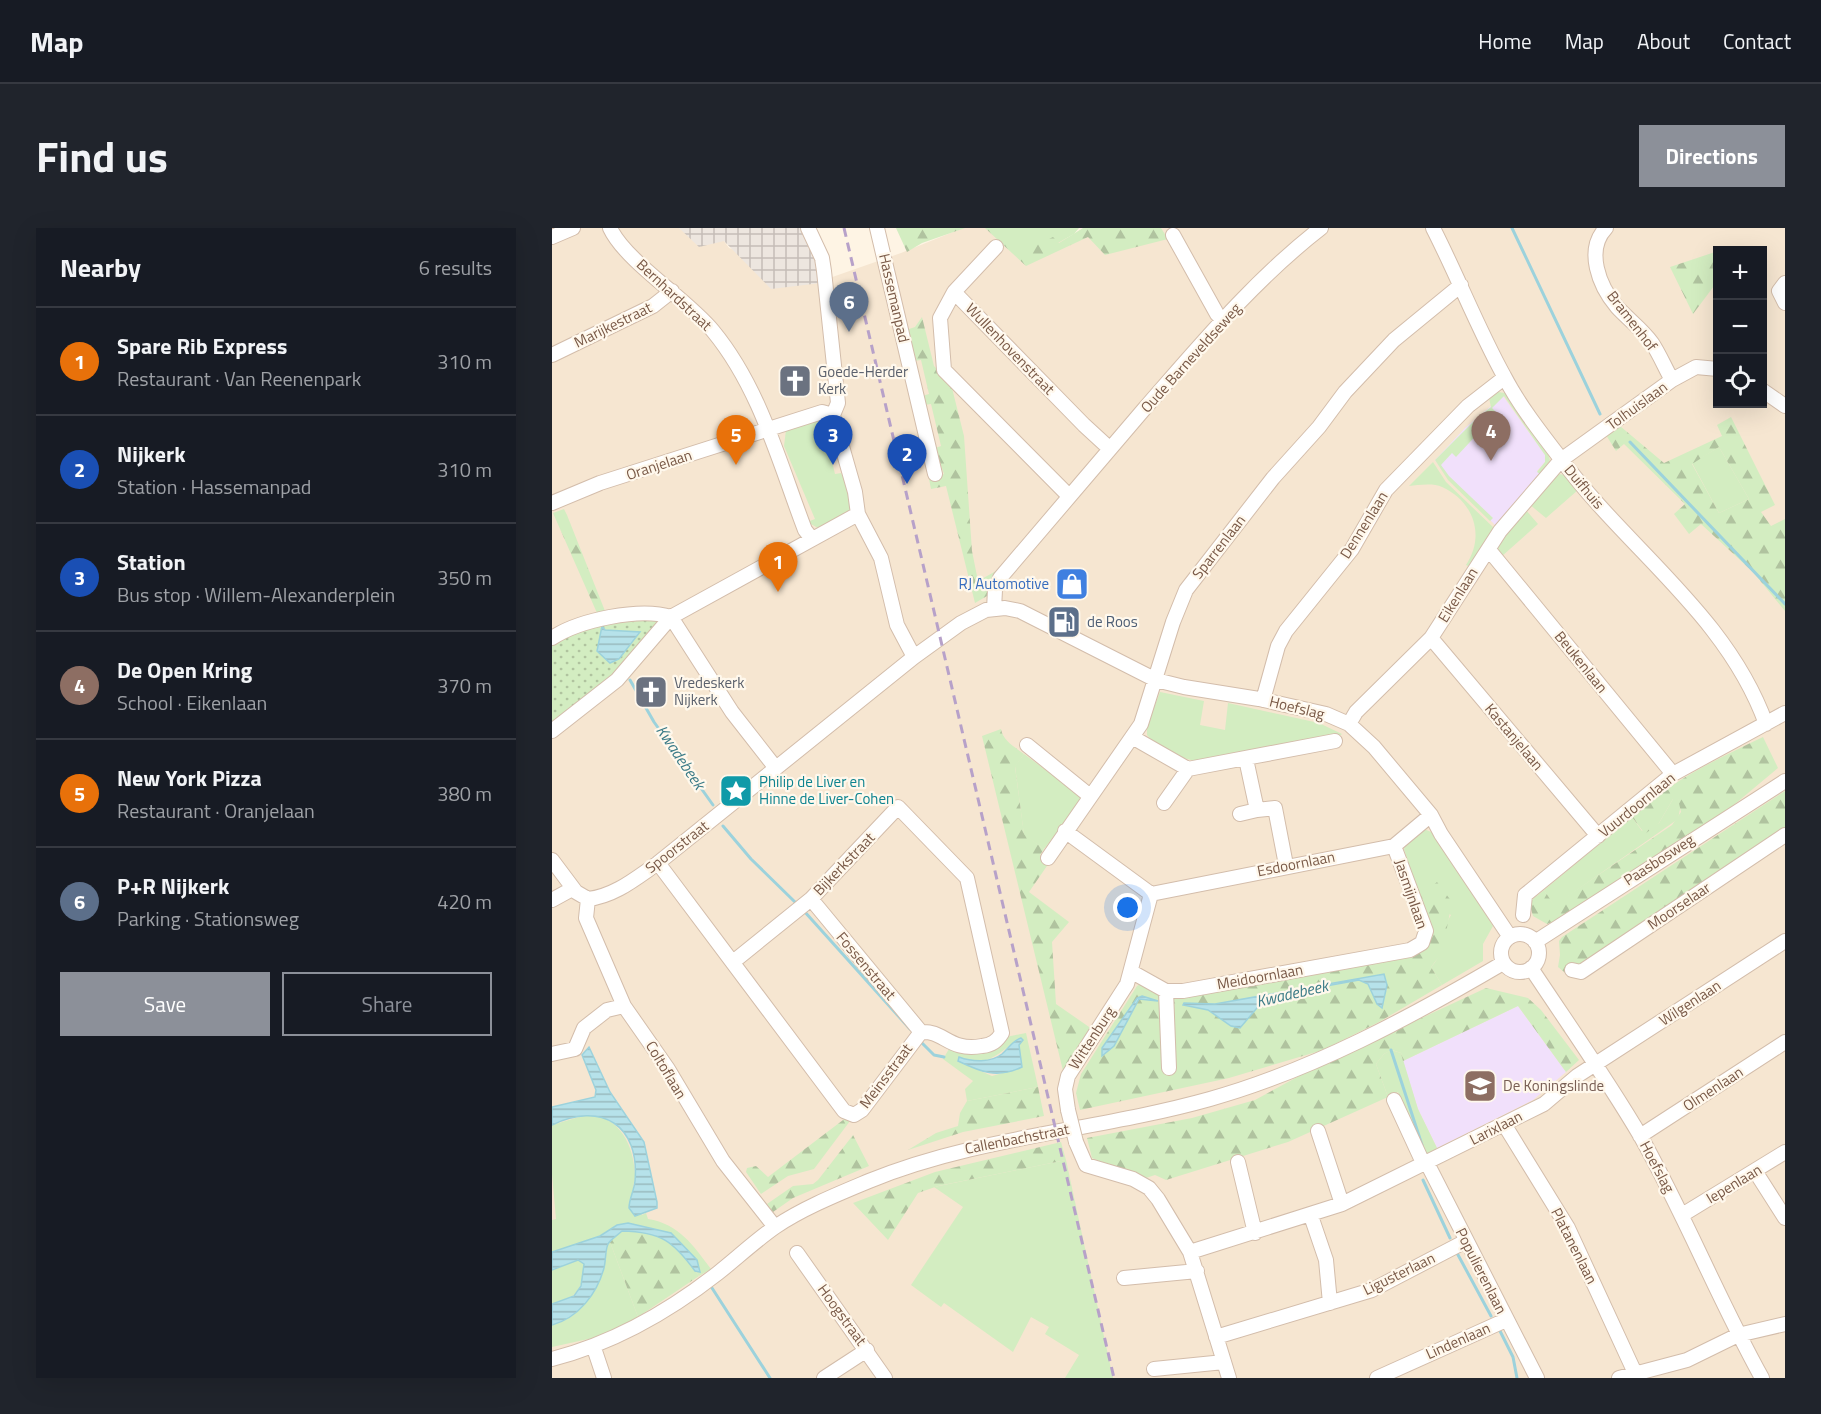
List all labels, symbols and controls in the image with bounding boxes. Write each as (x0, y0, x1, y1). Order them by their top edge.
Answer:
text: Map (30, 20, 84, 63)
text: Home (1478, 25, 1532, 57)
text: Map (1565, 25, 1604, 57)
text: About (1637, 25, 1690, 57)
text: Contact (1723, 25, 1791, 57)
text: Find us (36, 124, 168, 188)
button: Directions (1639, 125, 1785, 187)
map controls (1713, 246, 1767, 408)
button: + (1713, 246, 1767, 300)
text: Nearby (60, 248, 141, 287)
street label: Hassemanpad (873, 251, 916, 345)
text: 6 results (419, 252, 492, 283)
street label: Bernhardstraat (631, 253, 718, 336)
pin: 6 (830, 282, 868, 332)
street label: Bramenhof (1601, 286, 1663, 356)
street label: Marijkestraat (570, 295, 656, 353)
street label: Oude Barneveldseweg (1135, 297, 1247, 418)
street label: Wullenhovenstraat (960, 298, 1061, 400)
button: − (1713, 300, 1767, 354)
text: Spare Rib Express (117, 329, 287, 363)
text: 1 (74, 346, 85, 377)
text: 310 m (437, 346, 492, 377)
button: locate (1713, 354, 1767, 408)
place label: Goede-Herder Kerk (818, 360, 908, 400)
text: Restaurant · Van Reenenpark (117, 363, 361, 394)
church icon: Goede-Herder Kerk (777, 363, 813, 399)
street label: Tolhuislaan (1601, 375, 1672, 436)
pin: 4 (1472, 412, 1510, 461)
pin: 5 (716, 416, 756, 465)
pin: 3 (814, 416, 852, 465)
pin: 2 (888, 434, 926, 484)
text: Nijkerk (117, 437, 186, 471)
street label: Oranjelaan (623, 443, 695, 486)
text: 2 (74, 454, 85, 485)
text: 310 m (437, 454, 492, 485)
street label: Duifhuis (1559, 459, 1610, 514)
text: Station · Hassemanpad (117, 471, 311, 502)
street label: Dennenlaan (1334, 487, 1393, 563)
street label: Sparrenlaan (1186, 510, 1251, 584)
pin: 1 (758, 542, 798, 592)
text: Station (117, 545, 186, 579)
text: 3 (74, 562, 85, 593)
text: 350 m (437, 562, 492, 593)
street label: Eikenlaan (1432, 563, 1483, 627)
shop icon: RJ Automotive (1054, 566, 1090, 602)
place label: RJ Automotive (959, 572, 1049, 595)
text: Bus stop · Willem-Alexanderplein (117, 579, 395, 610)
fuel station icon: de Roos (1046, 604, 1082, 640)
place label: de Roos (1087, 610, 1138, 633)
street label: Beukenlaan (1549, 626, 1614, 698)
text: De Open Kring (117, 653, 252, 687)
text: 4 (74, 670, 85, 701)
text: 370 m (437, 670, 492, 701)
place label: Vredeskerk Nijkerk (674, 671, 744, 711)
church icon: Vredeskerk Nijkerk (633, 674, 669, 710)
text: School · Eikenlaan (117, 687, 267, 718)
street label: Hoefslag (1267, 690, 1327, 726)
street label: Kastanjelaan (1479, 698, 1549, 775)
water label: Kwadebeek (651, 720, 712, 796)
text: New York Pizza (117, 761, 262, 795)
street label: Vuurdoornlaan (1593, 766, 1680, 843)
place label: Philip de Liver en Hinne de Liver-Cohen (759, 770, 894, 810)
place icon: Philip de Liver en Hinne de Liver-Cohen (718, 773, 754, 809)
text: 5 (74, 778, 85, 809)
text: 380 m (437, 778, 492, 809)
text: Restaurant · Oranjelaan (117, 795, 315, 826)
street label: Spoorstraat (640, 814, 714, 879)
street label: Bijkerkstraat (807, 826, 880, 901)
street label: Paasbosweg (1619, 828, 1699, 891)
street label: Esdoornlaan (1255, 845, 1337, 882)
street label: Jasmijnlaan (1389, 856, 1434, 932)
text: P+R Nijkerk (117, 869, 229, 903)
street label: Moorselaar (1643, 876, 1715, 935)
text: 6 (74, 886, 85, 917)
text: 420 m (437, 886, 492, 917)
your location (1113, 893, 1142, 922)
text: Parking · Stationsweg (117, 903, 299, 934)
street label: Fossenstraat (831, 927, 902, 1005)
street label: Meidoornlaan (1215, 958, 1305, 995)
button: Save (60, 972, 270, 1036)
button: Share (282, 972, 492, 1036)
water label: Kwadebeek (1254, 973, 1332, 1013)
street label: Wilgenlaan (1654, 974, 1725, 1031)
street label: Wittenburg (1062, 1001, 1121, 1074)
street label: Coltoflaan (640, 1036, 693, 1103)
street label: Meinsstraat (854, 1038, 918, 1113)
street label: Olmenlaan (1678, 1060, 1748, 1117)
school or university icon: De Koningslinde (1462, 1068, 1498, 1104)
place label: De Koningslinde (1503, 1074, 1604, 1097)
street label: Larixlaan (1465, 1104, 1526, 1151)
street label: Callenbachstraat (963, 1117, 1072, 1160)
street label: Hoefslag (1634, 1137, 1681, 1197)
street label: Iepenlaan (1702, 1158, 1766, 1209)
street label: Platanenlaan (1545, 1204, 1604, 1288)
street label: Populierenlaan (1450, 1224, 1513, 1318)
street label: Ligusterlaan (1359, 1246, 1439, 1301)
street label: Hoogstraat (812, 1279, 873, 1351)
street label: Lindenlaan (1422, 1316, 1494, 1365)

